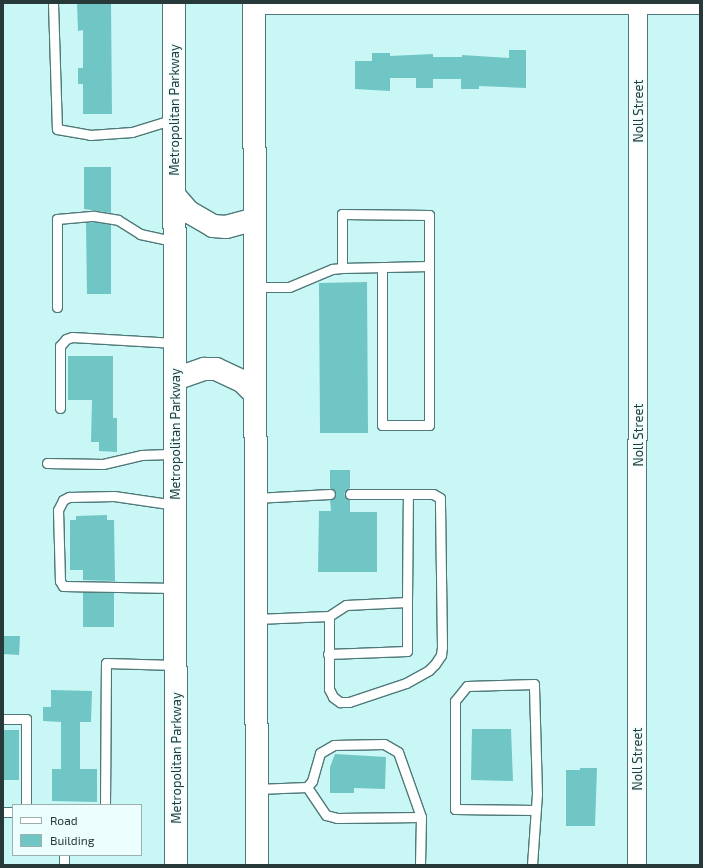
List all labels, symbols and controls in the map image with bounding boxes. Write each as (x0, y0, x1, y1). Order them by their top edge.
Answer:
street label: Metropolitan Parkway (166, 44, 182, 176)
street label: Noll Street (630, 79, 646, 143)
street label: Metropolitan Parkway (167, 368, 183, 500)
street label: Noll Street (630, 403, 646, 467)
street label: Metropolitan Parkway (168, 692, 184, 824)
street label: Noll Street (629, 727, 645, 791)
legend (12, 804, 142, 856)
text: Road (50, 813, 78, 827)
text: Building (50, 833, 94, 847)

